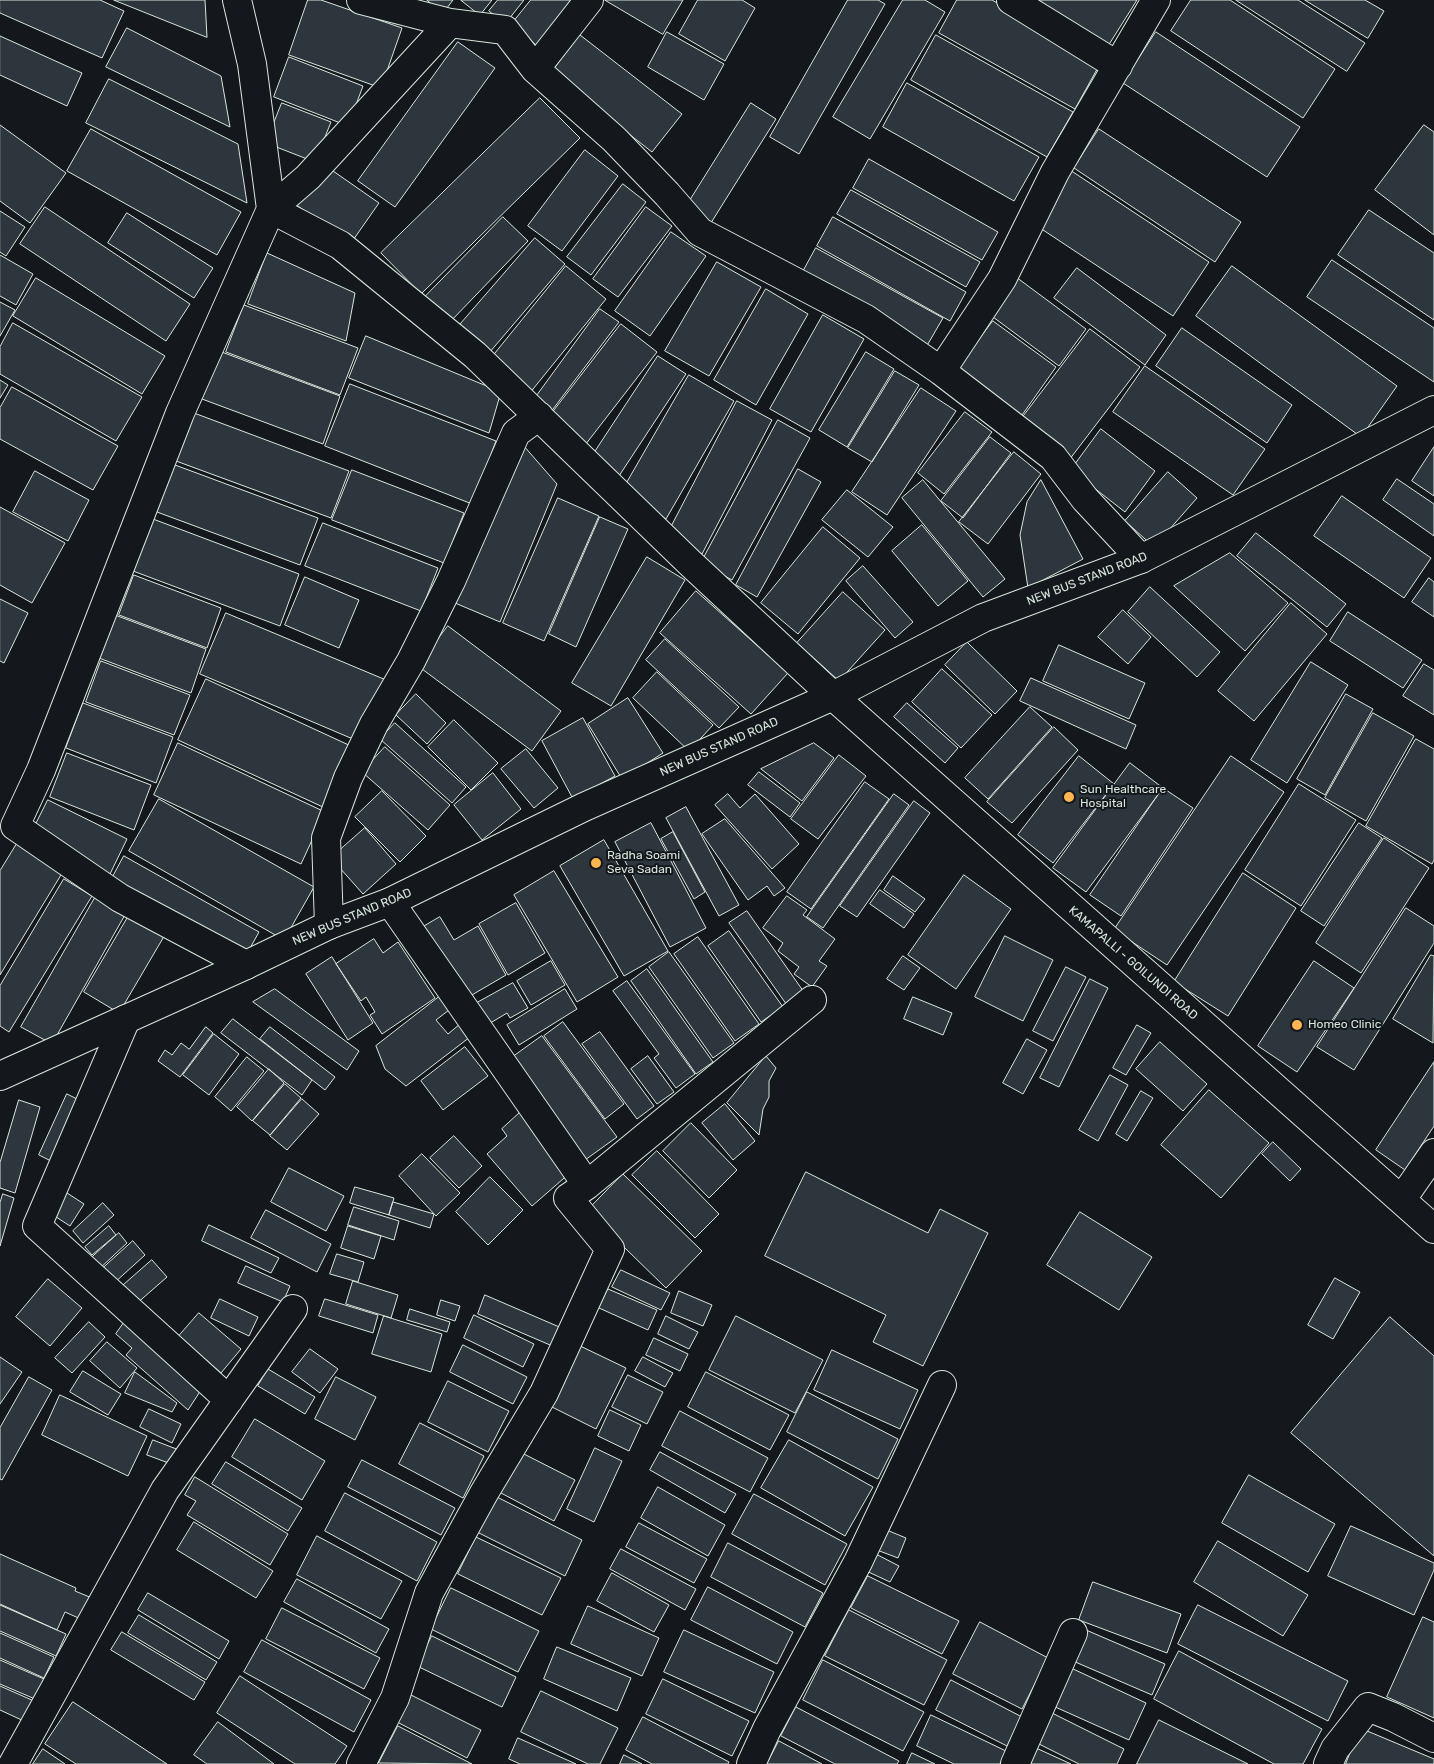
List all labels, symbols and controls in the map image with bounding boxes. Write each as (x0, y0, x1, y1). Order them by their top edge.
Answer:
street label: NEW BUS STAND ROAD (1025, 549, 1149, 609)
street label: NEW BUS STAND ROAD (658, 714, 780, 780)
place label: Sun Healthcare Hospital (1080, 783, 1166, 811)
marker: Sun Healthcare Hospital (1062, 790, 1076, 804)
place label: Radha Soami Seva Sadan (607, 849, 680, 877)
marker: Radha Soami Seva Sadan (589, 856, 603, 870)
street label: NEW BUS STAND ROAD (290, 885, 414, 949)
street label: KAMAPALLI - GOILUNDI ROAD (1066, 903, 1200, 1023)
marker: Homeo Clinic (1290, 1018, 1304, 1032)
place label: Homeo Clinic (1308, 1018, 1381, 1032)

